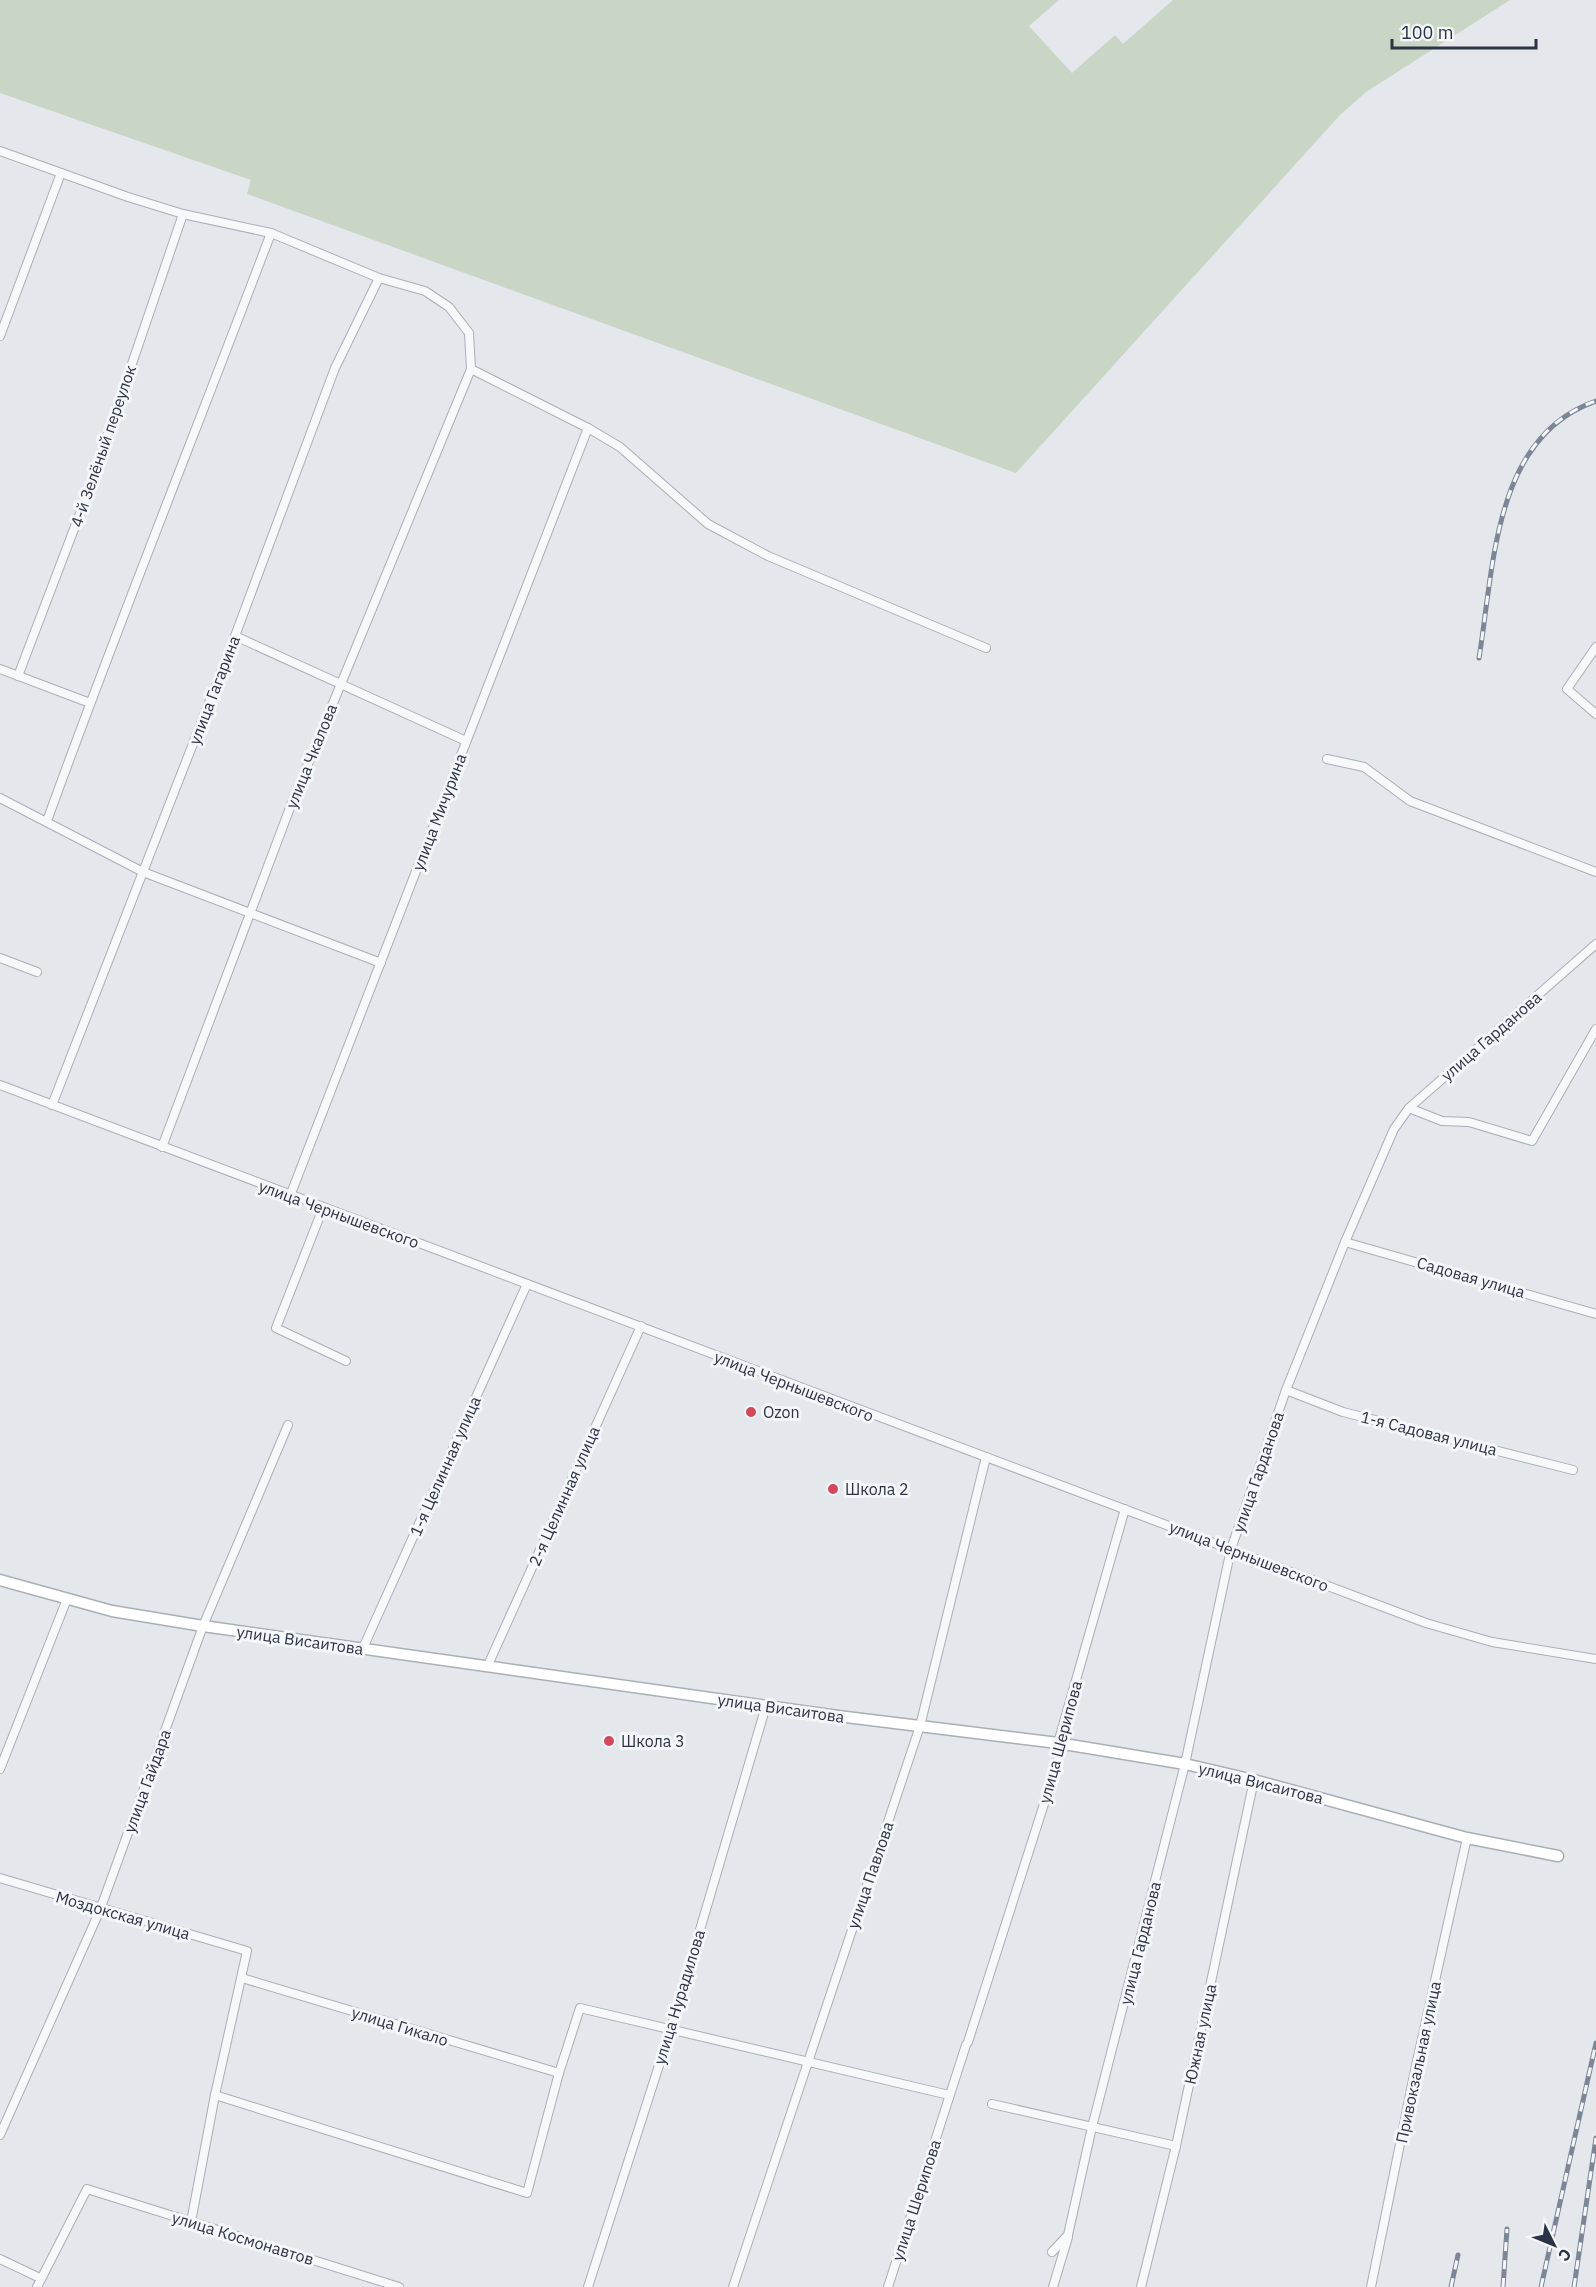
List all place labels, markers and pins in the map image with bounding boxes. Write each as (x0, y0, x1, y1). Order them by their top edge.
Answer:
place label: Ozon (763, 1402, 800, 1422)
marker: Ozon (744, 1405, 758, 1419)
place label: Школа 2 (845, 1479, 909, 1499)
marker: Школа 2 (826, 1482, 840, 1496)
place label: Школа 3 (621, 1731, 685, 1751)
marker: Школа 3 (602, 1734, 616, 1748)

